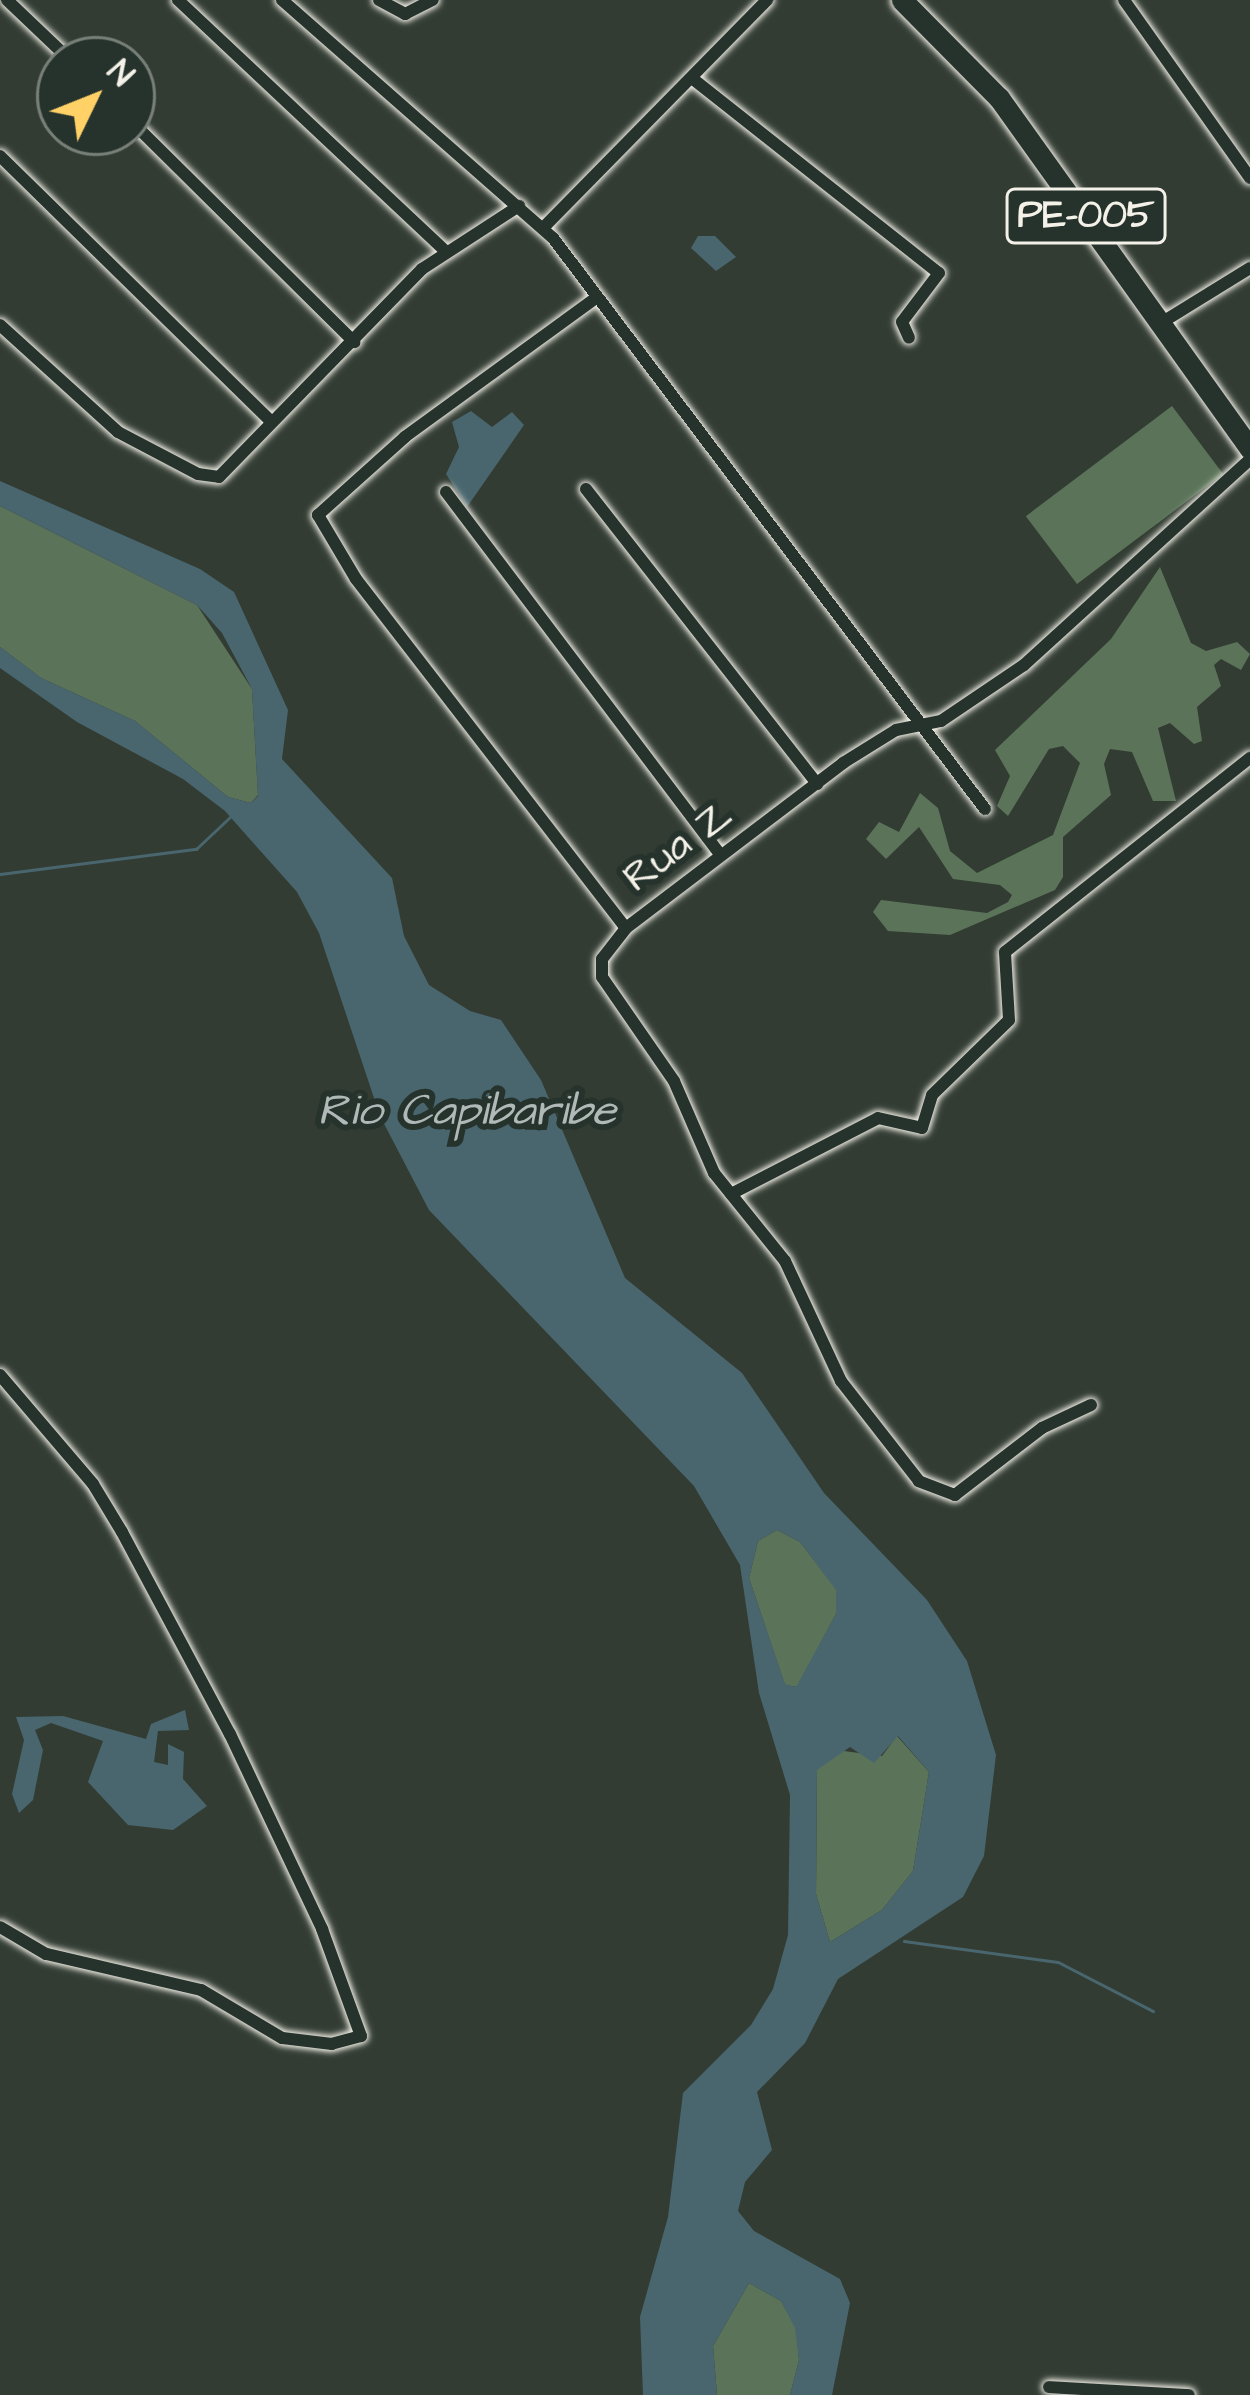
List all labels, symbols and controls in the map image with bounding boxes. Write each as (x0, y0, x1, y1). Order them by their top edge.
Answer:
north arrow (36, 36, 156, 156)
text: N (96, 50, 144, 97)
road number: PE-005 (1005, 183, 1167, 249)
street label: Rua Z (614, 790, 742, 904)
water label: Rio Capibaribe (318, 1085, 616, 1139)

